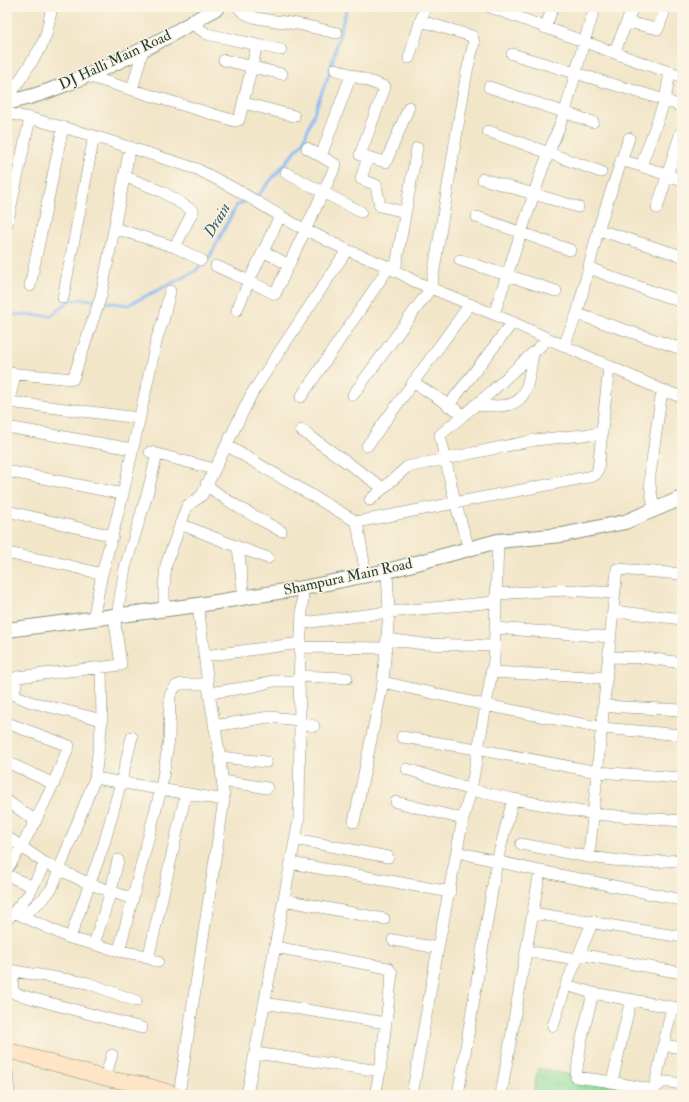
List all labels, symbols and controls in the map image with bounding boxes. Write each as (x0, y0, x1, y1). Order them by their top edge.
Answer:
street label: DJ Halli Main Road (56, 25, 175, 95)
water label: Drain (199, 199, 235, 242)
street label: Shampura Main Road (282, 554, 415, 601)

